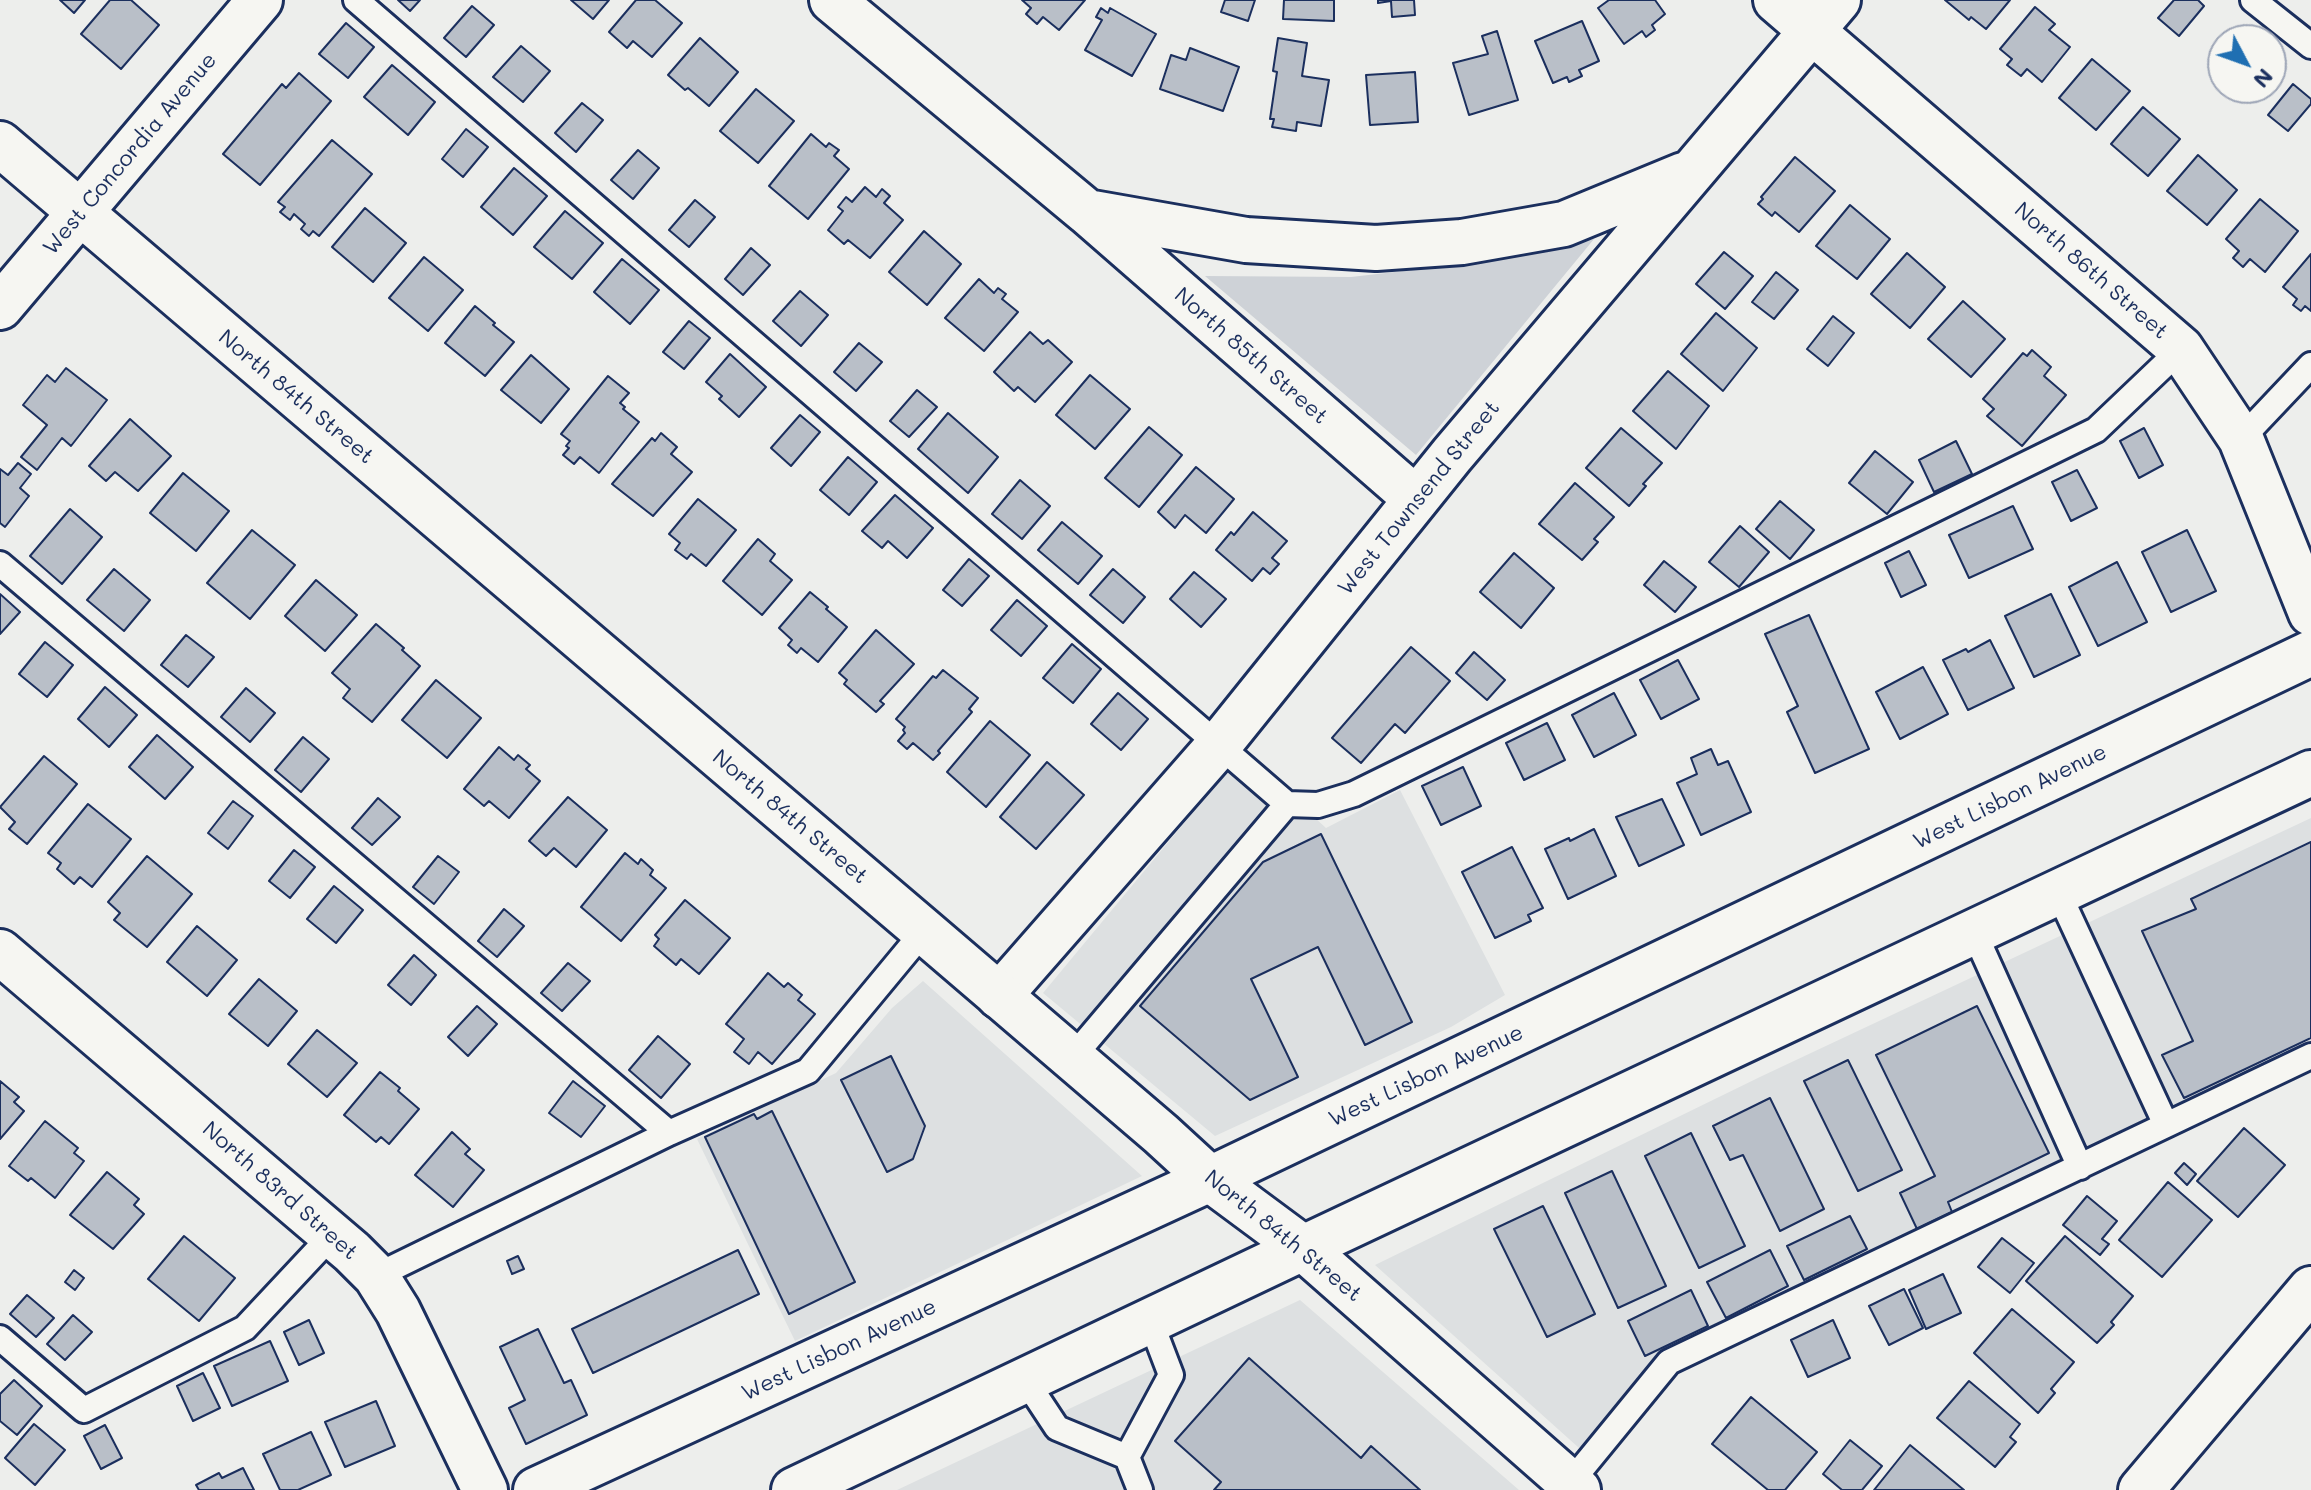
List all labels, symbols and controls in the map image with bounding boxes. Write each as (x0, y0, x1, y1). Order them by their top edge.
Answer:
north arrow (2207, 24, 2287, 104)
street label: West Concordia Avenue (38, 48, 222, 260)
text: N (2248, 63, 2280, 95)
street label: North 86th Street (2009, 197, 2173, 345)
street label: North 85th Street (1169, 282, 1333, 430)
street label: North 84th Street (213, 324, 379, 470)
street label: West Townsend Street (1332, 395, 1506, 601)
street label: West Lisbon Avenue (1909, 739, 2111, 855)
street label: North 84th Street (707, 744, 873, 890)
street label: West Lisbon Avenue (1324, 1019, 1528, 1133)
street label: North 83rd Street (197, 1116, 363, 1266)
street label: North 84th Street (1199, 1164, 1367, 1308)
street label: West Lisbon Avenue (737, 1293, 941, 1407)

